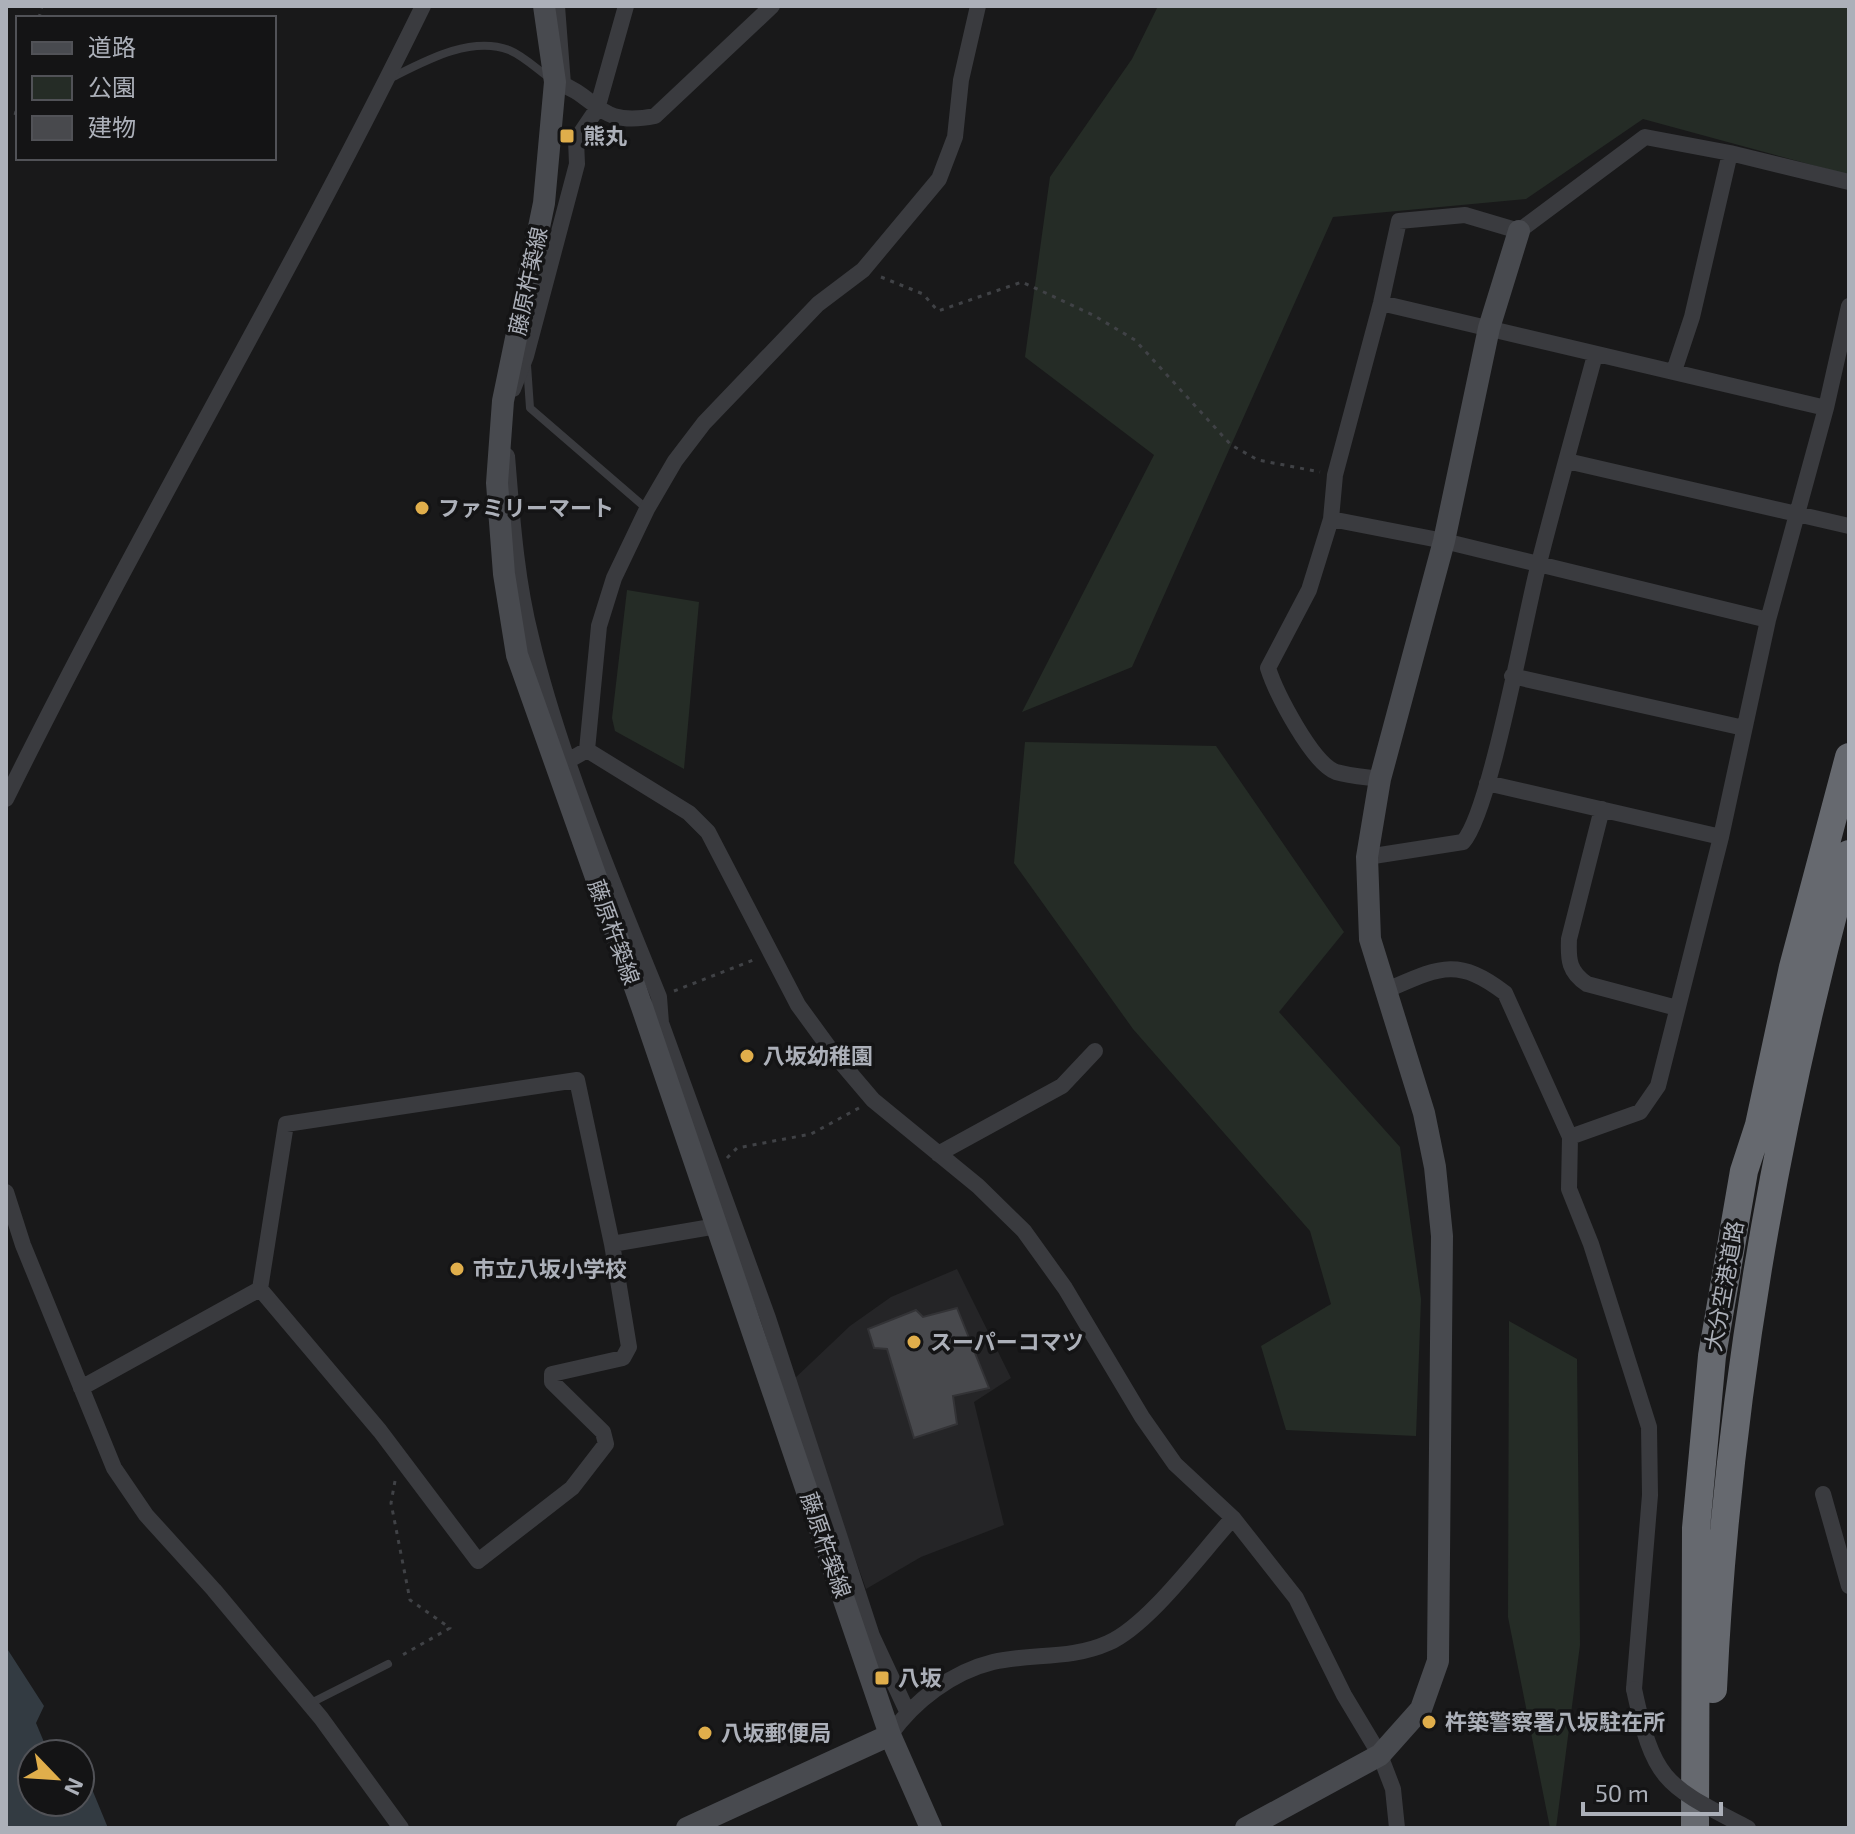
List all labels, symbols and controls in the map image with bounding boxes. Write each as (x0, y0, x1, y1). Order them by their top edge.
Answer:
legend (16, 16, 276, 160)
text: 道路 (88, 32, 136, 61)
text: 公園 (88, 72, 136, 101)
text: 建物 (88, 112, 136, 141)
place label: 熊丸 (583, 122, 627, 148)
marker: 熊丸 (558, 127, 576, 145)
street label: 藤原杵築線 (503, 224, 551, 337)
place label: ファミリーマート (438, 494, 614, 520)
marker: ファミリーマート (413, 499, 431, 517)
street label: 藤原杵築線 (584, 876, 646, 988)
place label: 八坂幼稚園 (763, 1042, 873, 1068)
marker: 八坂幼稚園 (738, 1047, 756, 1065)
street label: 大分空港道路 (1699, 1219, 1747, 1353)
place label: 市立八坂小学校 (473, 1255, 627, 1281)
marker: 市立八坂小学校 (448, 1260, 466, 1278)
place label: スーパーコマツ (930, 1328, 1084, 1354)
marker: スーパーコマツ (905, 1333, 923, 1351)
street label: 藤原杵築線 (797, 1488, 857, 1601)
place label: 八坂 (898, 1664, 942, 1690)
marker: 八坂 (873, 1669, 891, 1687)
place label: 杵築警察署八坂駐在所 (1445, 1708, 1665, 1734)
marker: 杵築警察署八坂駐在所 (1420, 1713, 1438, 1731)
place label: 八坂郵便局 (721, 1719, 831, 1745)
marker: 八坂郵便局 (696, 1724, 714, 1742)
north arrow (16, 1738, 96, 1818)
scale bar (1583, 1766, 1721, 1816)
text: N (60, 1774, 90, 1800)
text: 50 m (1595, 1778, 1649, 1807)

